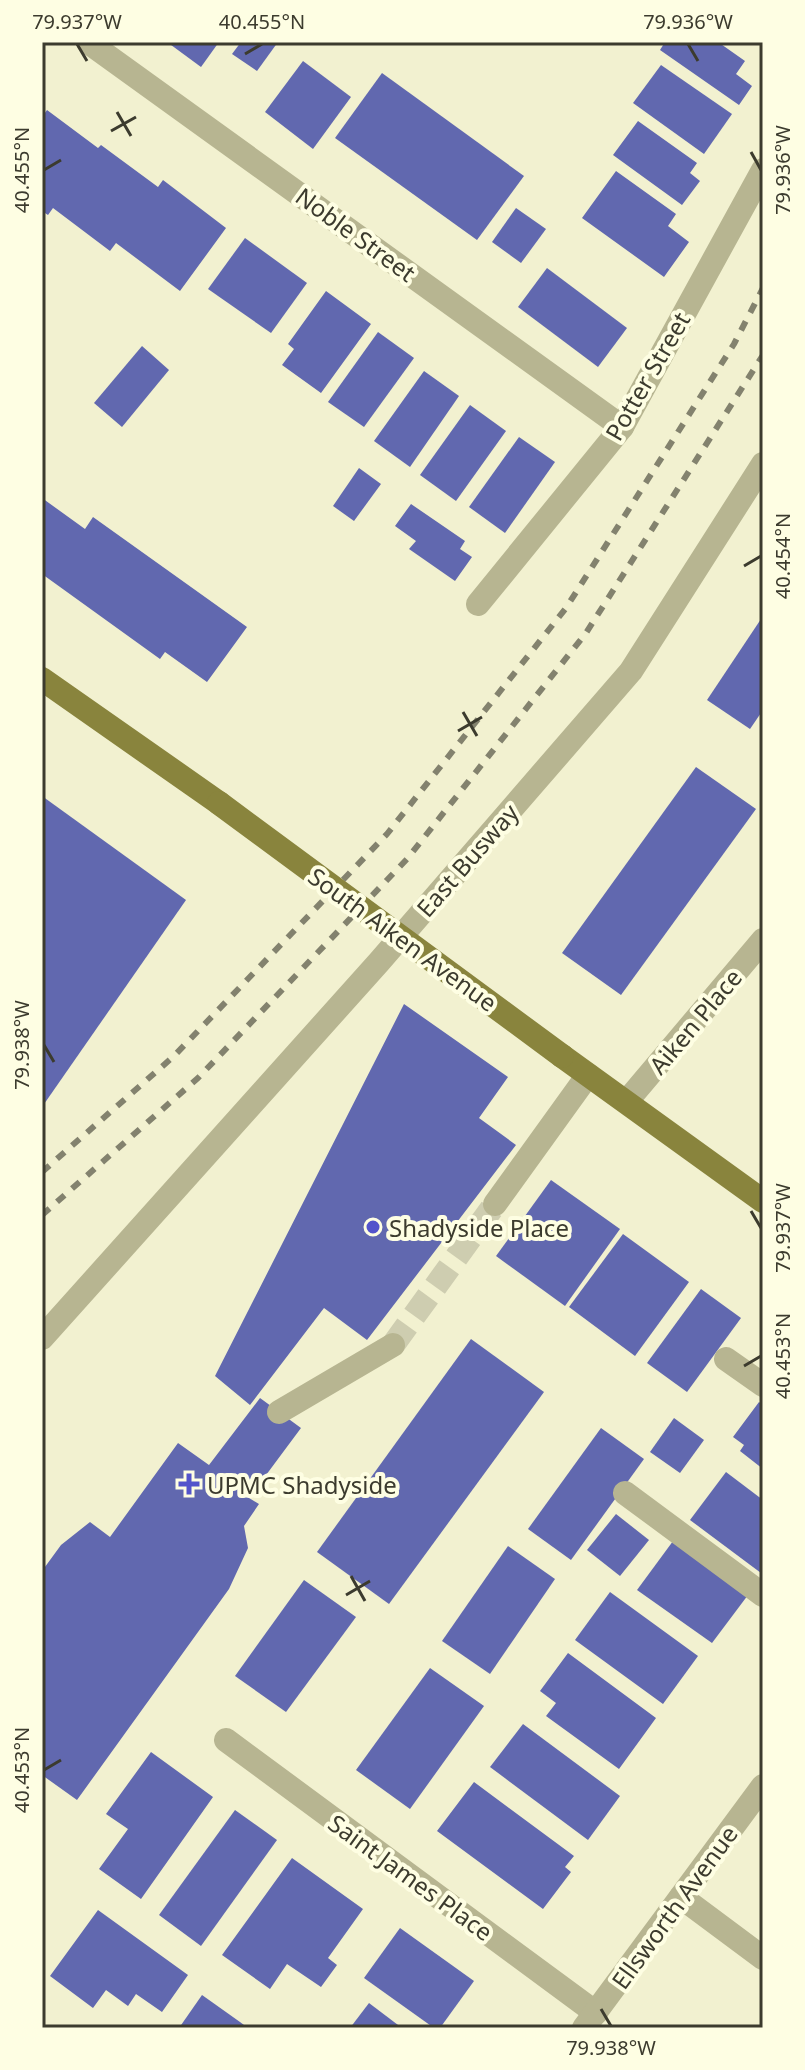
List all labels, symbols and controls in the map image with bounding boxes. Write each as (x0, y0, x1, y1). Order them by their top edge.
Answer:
text: 79.937°W (32, 8, 122, 35)
text: 40.455°N (219, 8, 305, 35)
text: 79.936°W (643, 8, 733, 35)
text: 79.936°W (769, 125, 796, 215)
text: 40.455°N (8, 127, 35, 213)
street label: Noble Street (289, 179, 423, 289)
street label: Potter Street (597, 306, 697, 446)
text: 40.454°N (769, 513, 796, 599)
street label: East Busway (409, 796, 526, 924)
street label: South Aiken Avenue (302, 859, 504, 1019)
street label: Aiken Place (641, 961, 749, 1081)
text: 79.938°W (8, 1000, 35, 1090)
text: 79.937°W (769, 1183, 796, 1273)
place label: Shadyside Place (389, 1211, 569, 1244)
marker: Shadyside Place (364, 1218, 382, 1236)
text: 40.453°N (769, 1313, 796, 1399)
place label: UPMC Shadyside (207, 1468, 397, 1501)
marker: UPMC Shadyside (178, 1473, 200, 1495)
text: 40.453°N (8, 1727, 35, 1813)
street label: Saint James Place (322, 1806, 500, 1948)
street label: Ellsworth Avenue (603, 1819, 745, 1995)
text: 79.938°W (566, 2034, 656, 2061)

